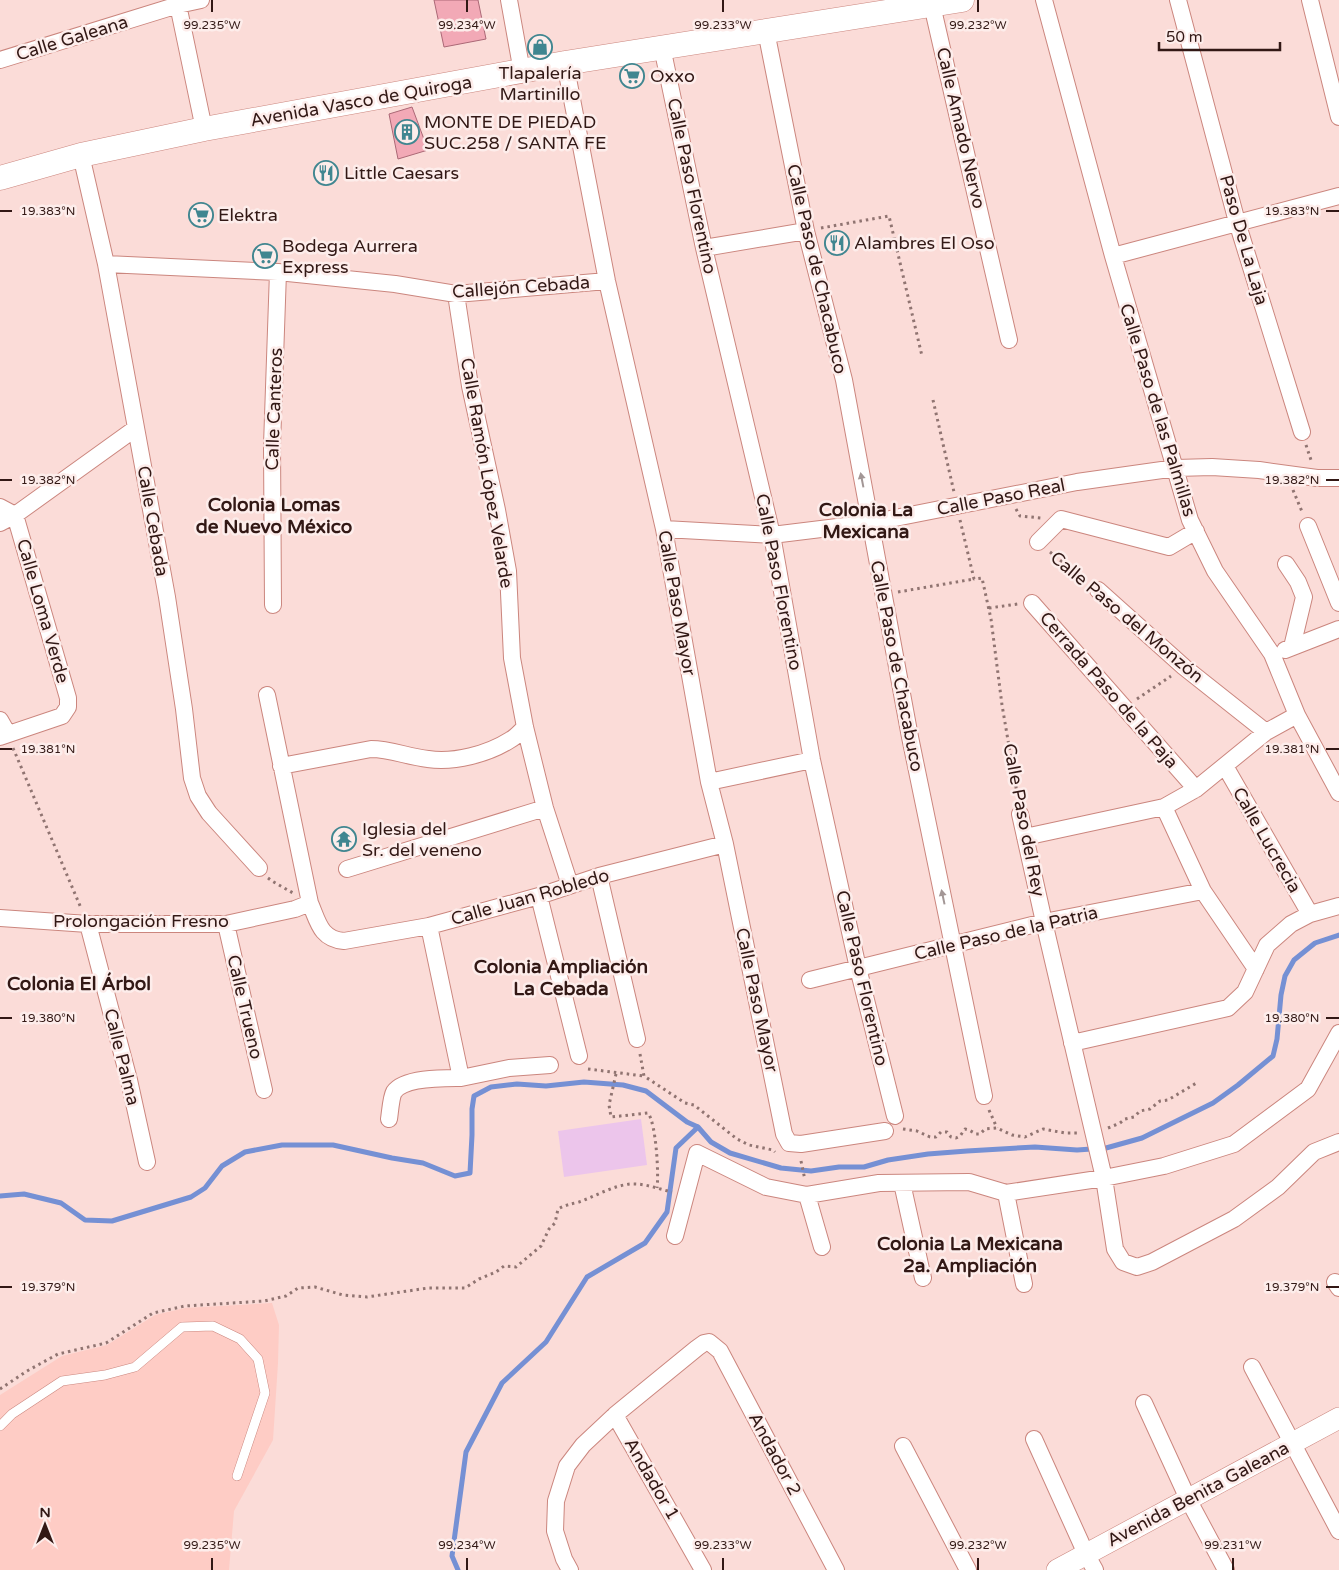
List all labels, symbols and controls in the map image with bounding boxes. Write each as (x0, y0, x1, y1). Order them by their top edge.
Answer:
street label: Calle Galeana (13, 11, 131, 65)
text: 99.235°W (183, 18, 241, 32)
text: 99.234°W (438, 18, 496, 32)
text: 99.233°W (694, 18, 752, 32)
text: 99.232°W (949, 18, 1007, 32)
scale bar (1159, 20, 1280, 52)
text: 50 m (1166, 28, 1203, 46)
shop icon: Tlapalería Martinillo (527, 34, 553, 60)
street label: Calle Amado Nervo (932, 45, 990, 211)
place label: Tlapalería Martinillo (498, 62, 582, 105)
supermarket icon: Oxxo (619, 63, 645, 89)
place label: Oxxo (650, 65, 695, 87)
street label: Avenida Vasco de Quiroga (249, 71, 473, 131)
street label: Calle Paso Florentino (663, 96, 721, 276)
place label: MONTE DE PIEDAD SUC.258 / SANTA FE (424, 111, 607, 154)
building icon: MONTE DE PIEDAD SUC.258 / SANTA FE (394, 119, 420, 145)
restaurant icon: Little Caesars (313, 160, 339, 186)
place label: Little Caesars (344, 162, 459, 184)
street label: Calle Paso de Chacabuco (782, 162, 852, 376)
street label: Paso De La Laja (1215, 172, 1273, 308)
supermarket icon: Elektra (188, 202, 214, 228)
text: 19.383°N (21, 204, 75, 218)
place label: Elektra (218, 204, 278, 226)
text: 19.383°N (1265, 204, 1319, 218)
restaurant icon: Alambres El Oso (824, 230, 850, 256)
place label: Alambres El Oso (854, 232, 995, 254)
place label: Bodega Aurrera Express (282, 235, 418, 278)
supermarket icon: Bodega Aurrera Express (252, 243, 278, 269)
street label: Callejón Cebada (451, 271, 591, 303)
street label: Calle Paso de las Palmillas (1115, 301, 1201, 519)
street label: Calle Canteros (261, 347, 287, 471)
street label: Calle Ramón López Velarde (456, 356, 518, 590)
street label: Calle Cebada (132, 464, 174, 578)
one-way arrow (858, 472, 866, 488)
text: 19.382°N (21, 473, 75, 487)
text: 19.382°N (1265, 473, 1319, 487)
street label: Calle Paso Real (935, 474, 1067, 520)
street label: Calle Paso Florentino (751, 492, 807, 672)
district label: Colonia Lomas de Nuevo México (196, 494, 352, 538)
district label: Colonia La Mexicana (819, 499, 913, 543)
street label: Calle Paso Mayor (653, 529, 701, 677)
street label: Calle Loma Verde (12, 536, 74, 686)
street label: Calle Paso del Monzón (1046, 547, 1208, 687)
street label: Calle Paso de Chacabuco (866, 558, 928, 774)
street label: Cerrada Paso de la Paja (1035, 607, 1183, 773)
street label: Calle Paso del Rey (998, 741, 1050, 899)
text: 19.381°N (21, 742, 75, 756)
text: 19.381°N (1265, 742, 1319, 756)
street label: Calle Lucrecia (1228, 783, 1306, 897)
place label: Iglesia del Sr. del veneno (362, 818, 482, 861)
temple icon: Iglesia del Sr. del veneno (331, 826, 357, 852)
street label: Calle Juan Robledo (448, 864, 612, 930)
street label: Calle Paso Florentino (831, 888, 893, 1068)
one-way arrow (939, 889, 947, 905)
street label: Calle Paso de la Patria (912, 901, 1100, 965)
street label: Prolongación Fresno (53, 910, 229, 932)
street label: Calle Paso Mayor (731, 926, 783, 1074)
street label: Calle Trueno (222, 953, 268, 1061)
district label: Colonia Ampliación La Cebada (474, 956, 648, 1000)
district label: Colonia El Árbol (7, 972, 151, 995)
street label: Calle Palma (99, 1006, 145, 1108)
text: 19.380°N (21, 1011, 75, 1025)
text: 19.380°N (1265, 1011, 1319, 1025)
district label: Colonia La Mexicana 2a. Ampliación (877, 1233, 1063, 1278)
text: 19.379°N (21, 1280, 75, 1294)
text: 19.379°N (1265, 1280, 1319, 1294)
street label: Andador 2 (744, 1409, 806, 1499)
street label: Andador 1 (620, 1434, 684, 1524)
street label: Avenida Benita Galeana (1103, 1437, 1293, 1551)
north arrow (20, 1500, 70, 1550)
text: N (39, 1504, 51, 1521)
text: 99.235°W (183, 1538, 241, 1552)
text: 99.234°W (438, 1538, 496, 1552)
text: 99.233°W (694, 1538, 752, 1552)
text: 99.232°W (949, 1538, 1007, 1552)
text: 99.231°W (1204, 1538, 1262, 1552)

